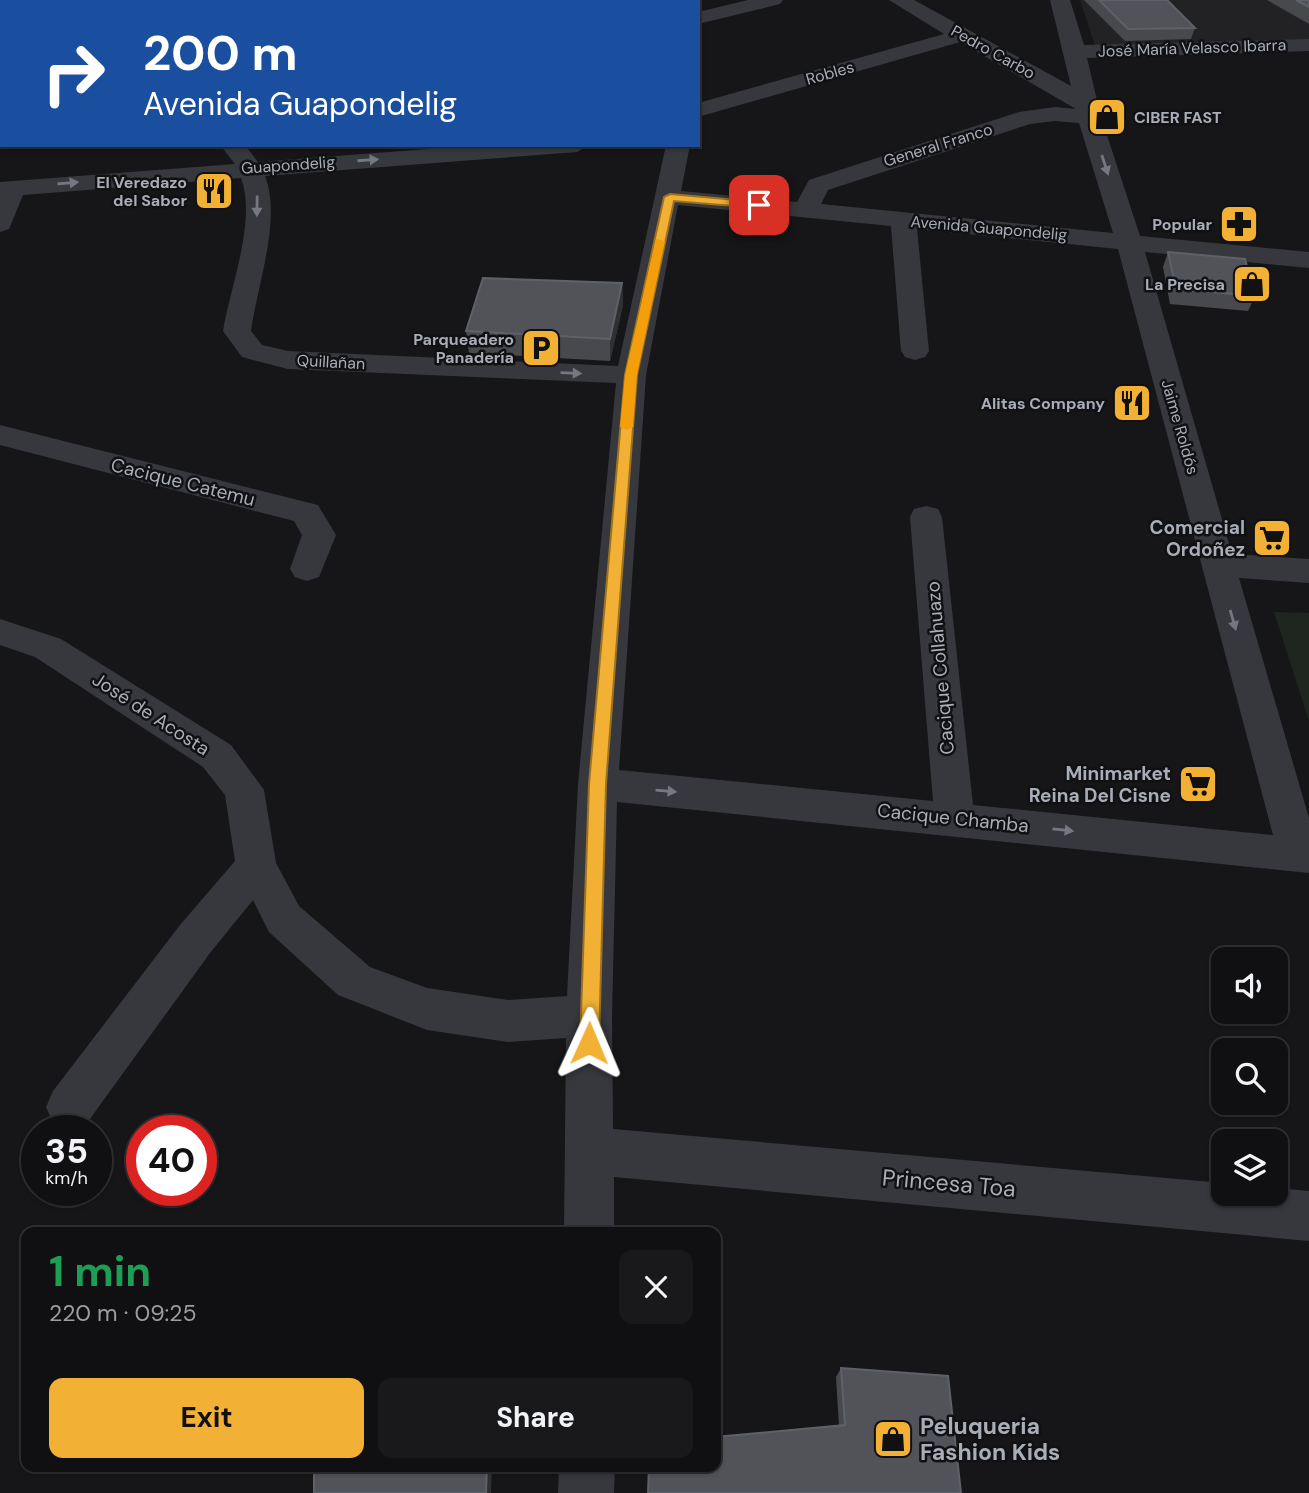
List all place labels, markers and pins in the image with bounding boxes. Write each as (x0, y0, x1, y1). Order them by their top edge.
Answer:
shop icon: CIBER FAST (1086, 96, 1128, 138)
place label: CIBER FAST (1134, 107, 1222, 128)
restaurant icon: El Veredazo del Sabor (193, 170, 235, 212)
place label: El Veredazo del Sabor (96, 172, 187, 211)
pin (729, 175, 789, 235)
pharmacy icon: Popular (1218, 203, 1260, 245)
place label: Popular (1152, 214, 1212, 235)
shop icon: La Precisa (1231, 263, 1273, 305)
place label: La Precisa (1145, 274, 1225, 295)
parking icon: Parqueadero Panadería (520, 327, 562, 369)
place label: Parqueadero Panadería (413, 329, 514, 368)
restaurant icon: Alitas Company (1111, 382, 1153, 424)
place label: Alitas Company (981, 393, 1105, 414)
place label: Comercial Ordoñez (1150, 515, 1245, 562)
supermarket icon: Comercial Ordoñez (1251, 517, 1293, 559)
place label: Minimarket Reina Del Cisne (1029, 761, 1171, 808)
supermarket icon: Minimarket Reina Del Cisne (1177, 763, 1219, 805)
place label: Peluqueria Fashion Kids (920, 1411, 1060, 1467)
shop icon: Peluqueria Fashion Kids (872, 1418, 914, 1460)

